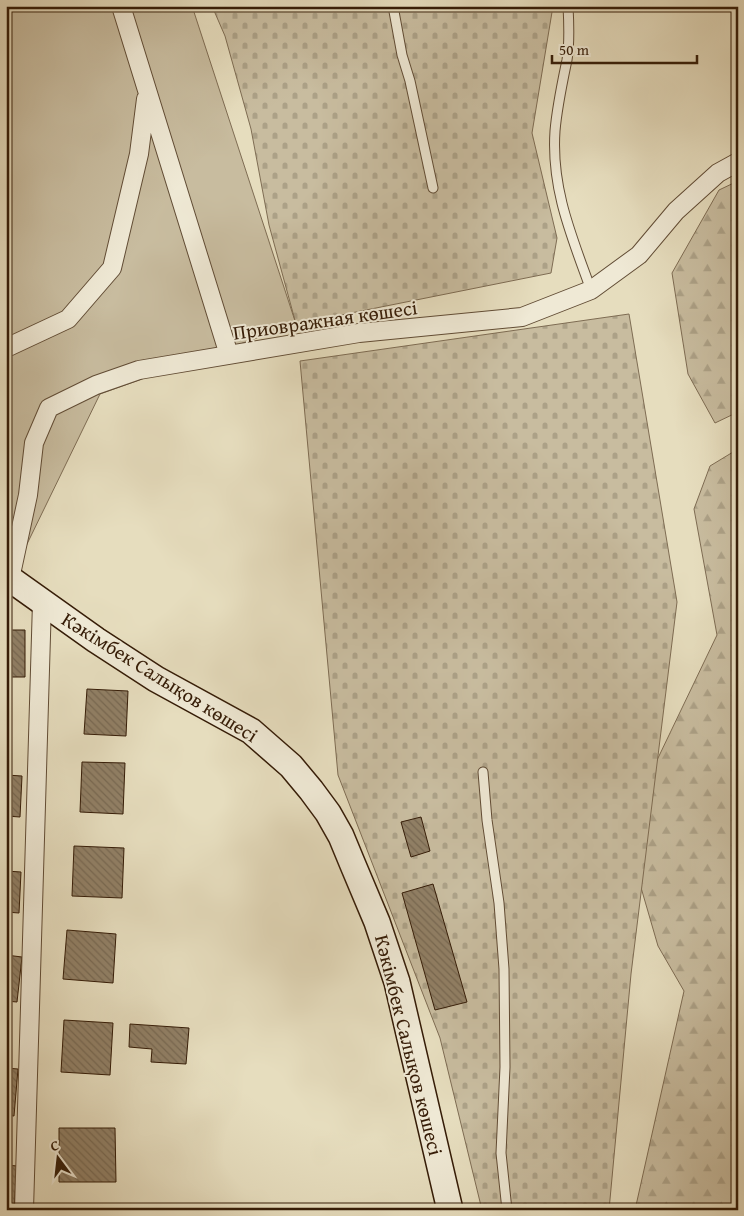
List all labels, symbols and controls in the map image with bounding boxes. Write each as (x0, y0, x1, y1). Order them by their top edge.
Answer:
scale bar (552, 32, 696, 64)
text: 50 m (559, 39, 590, 60)
street label: Приовражная көшесі (231, 292, 419, 347)
street label: Кәкімбек Салықов көшесі (57, 604, 264, 749)
street label: Кәкімбек Салықов көшесі (368, 931, 451, 1159)
north arrow (32, 1134, 82, 1184)
text: С (48, 1135, 61, 1156)

